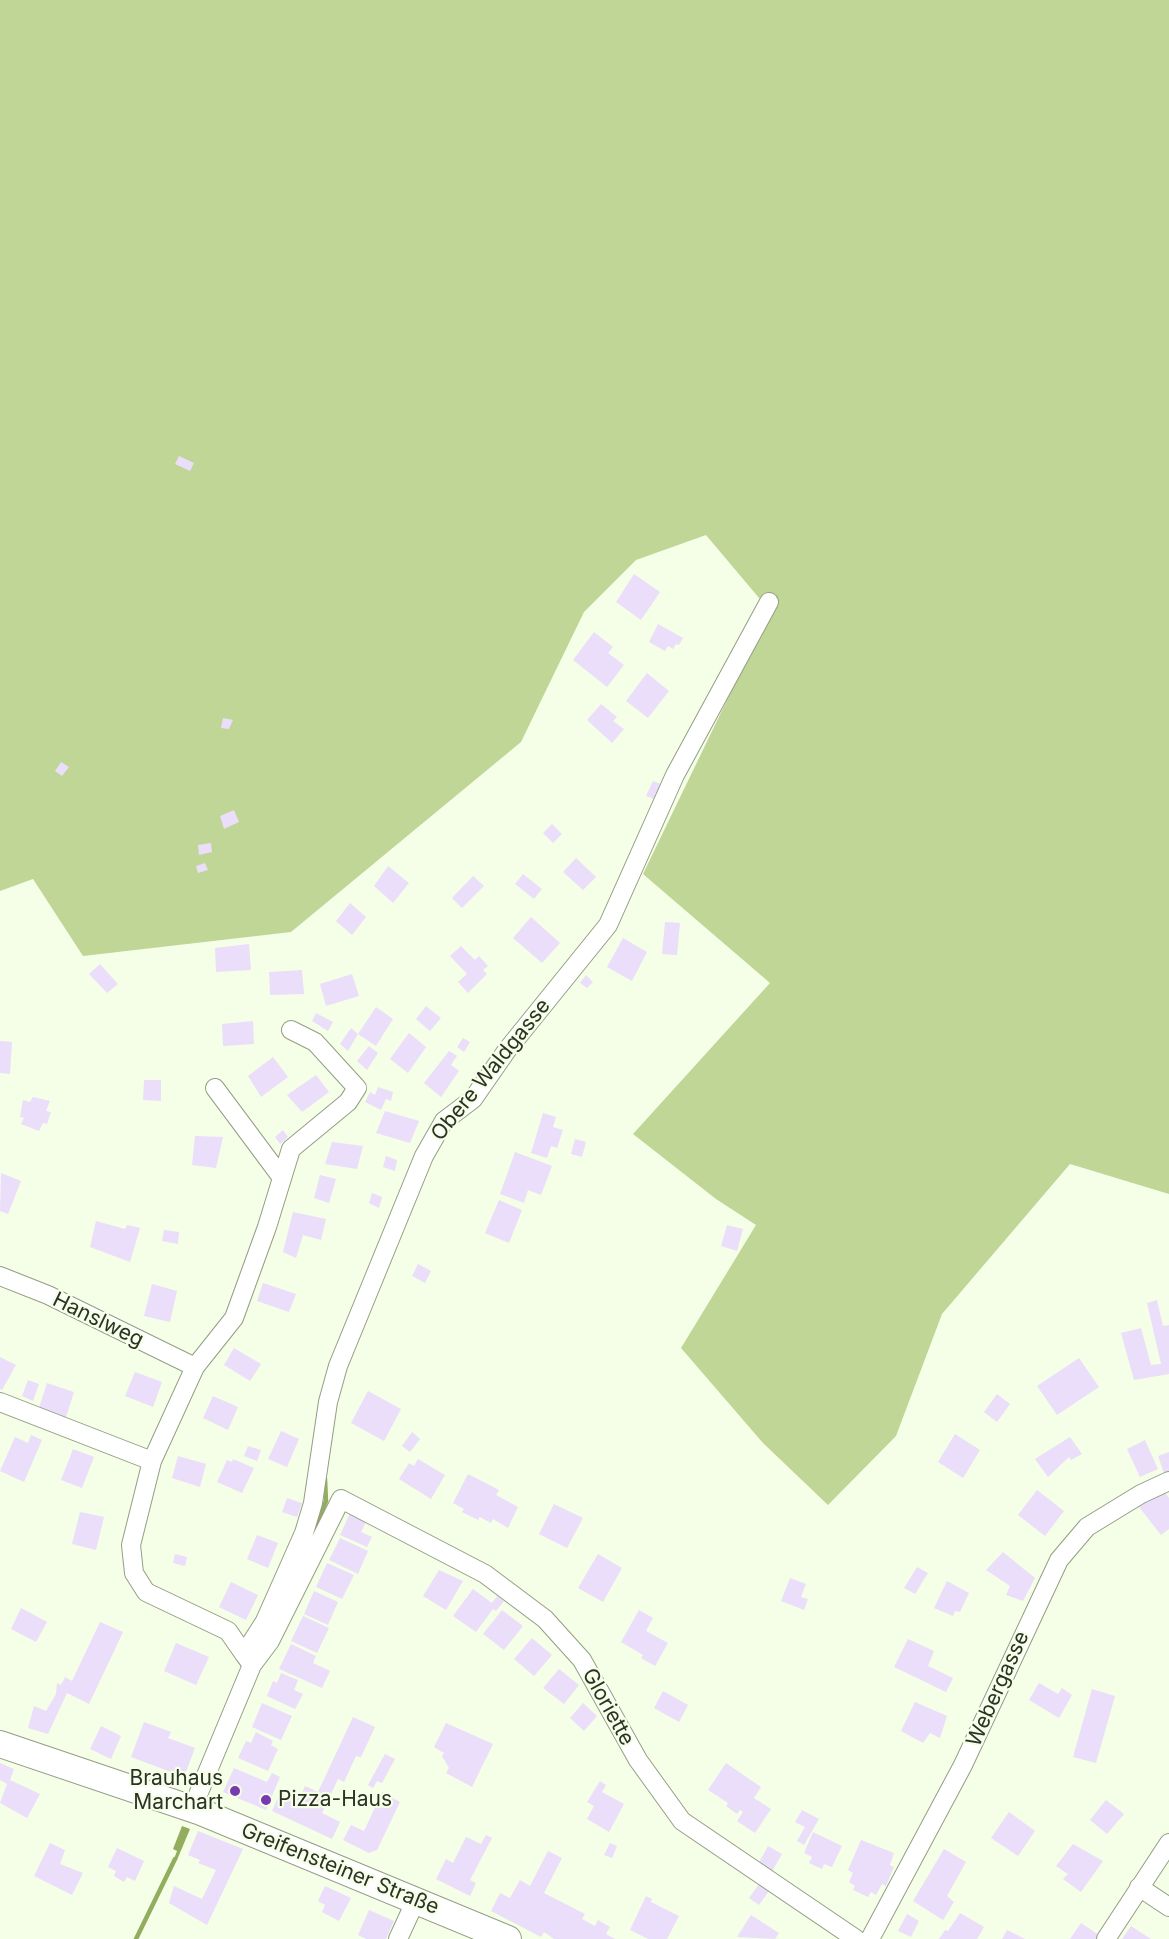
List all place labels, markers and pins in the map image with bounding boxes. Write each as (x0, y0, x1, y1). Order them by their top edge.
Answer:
place label: Brauhaus Marchart (129, 1766, 223, 1816)
marker: Brauhaus Marchart (228, 1784, 242, 1798)
place label: Pizza-Haus (278, 1787, 392, 1813)
marker: Pizza-Haus (259, 1793, 273, 1807)

